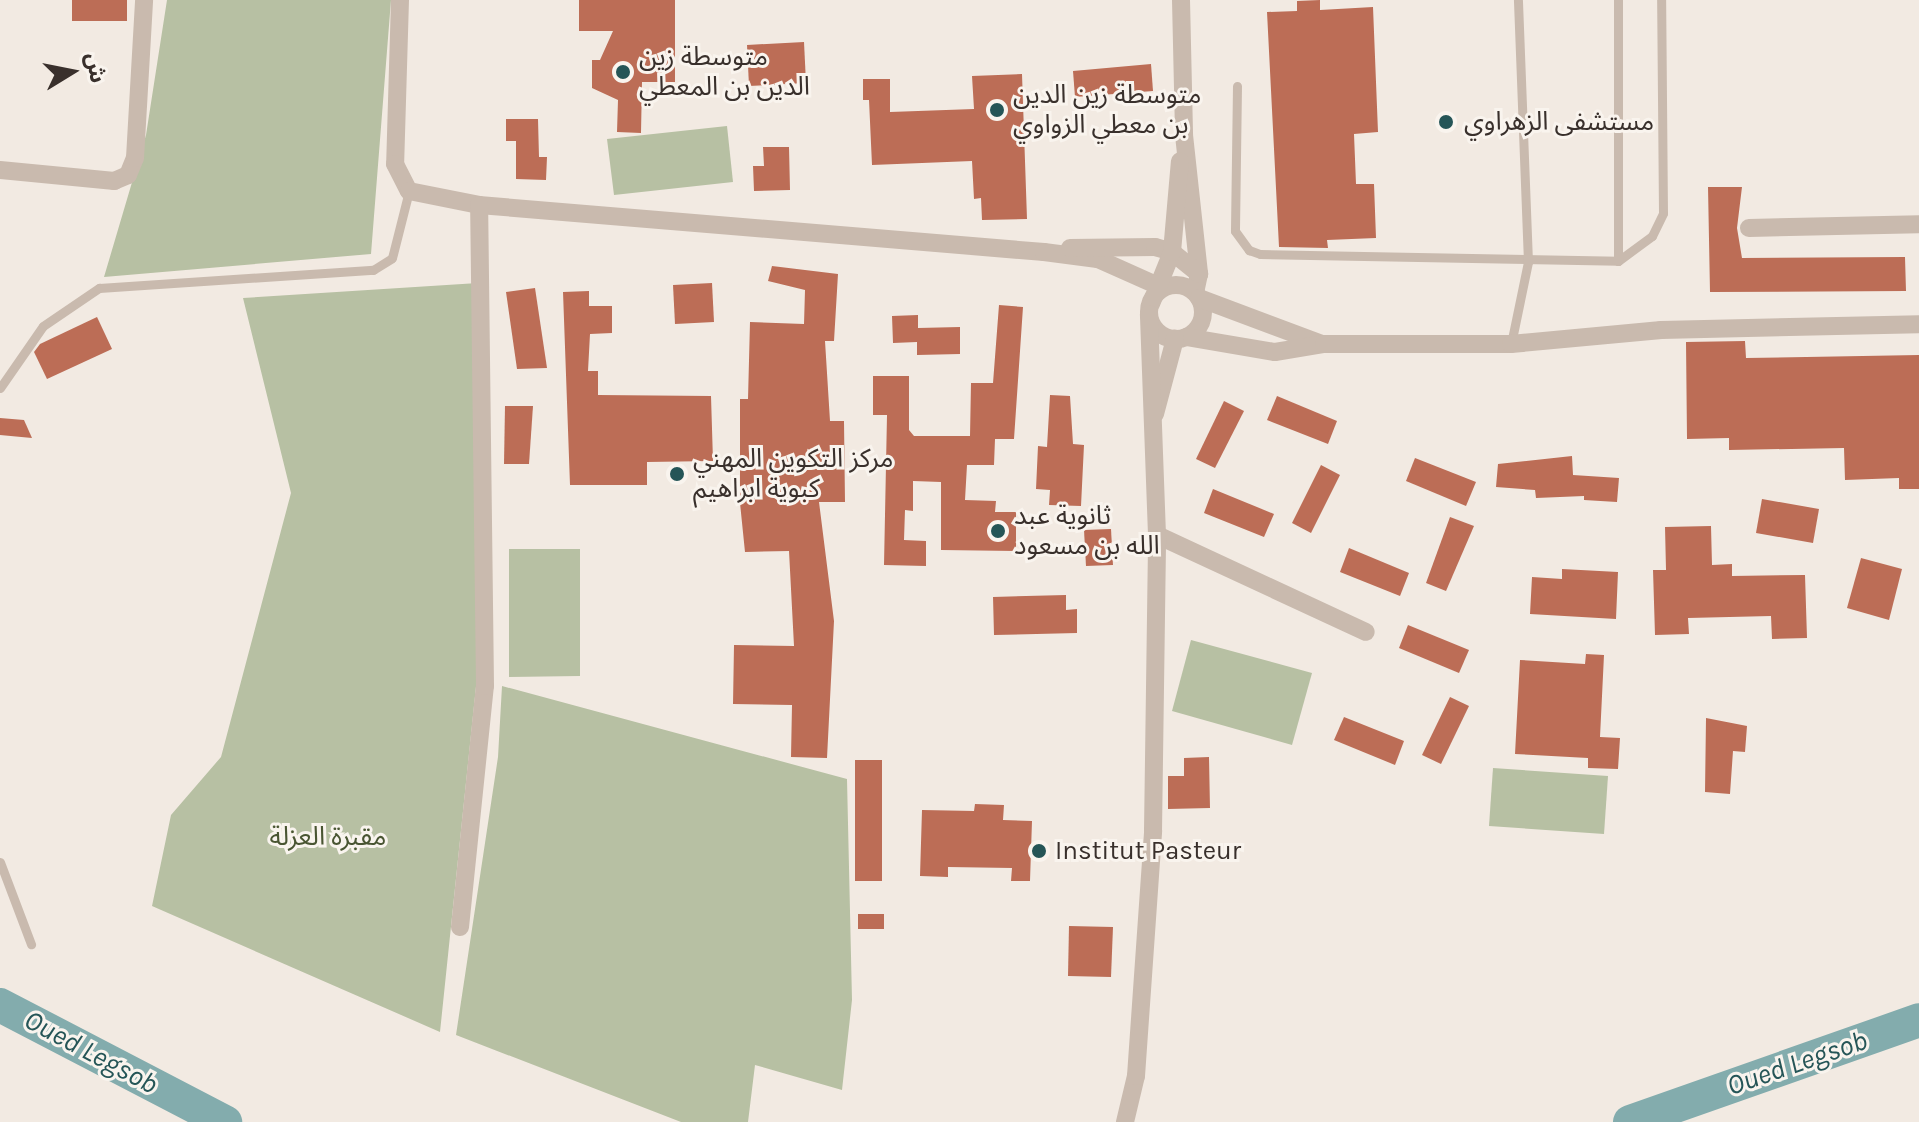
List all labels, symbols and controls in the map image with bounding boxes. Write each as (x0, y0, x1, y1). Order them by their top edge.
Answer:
north arrow (32, 32, 112, 112)
place label: متوسطة زين الدين بن المعطي (639, 41, 810, 102)
text: ش (80, 51, 111, 85)
marker: متوسطة زين الدين بن المعطي (614, 63, 632, 81)
place label: متوسطة زين الدين بن معطي الزواوي (1013, 79, 1201, 140)
marker: متوسطة زين الدين بن معطي الزواوي (988, 101, 1006, 119)
place label: مستشفى الزهراوي (1464, 106, 1654, 138)
marker: مستشفى الزهراوي (1435, 111, 1457, 133)
place label: مركز التكوين المهني كبوية ابراهيم (693, 443, 893, 504)
marker: مركز التكوين المهني كبوية ابراهيم (668, 465, 686, 483)
place label: ثانوية عبد الله بن مسعود (1014, 500, 1160, 562)
marker: ثانوية عبد الله بن مسعود (989, 522, 1007, 540)
park label: مقبرة العزلة (270, 821, 386, 853)
place label: Institut Pasteur (1055, 835, 1241, 867)
marker: Institut Pasteur (1030, 842, 1048, 860)
water label: Oued Legsob (19, 1003, 163, 1101)
water label: Oued Legsob (1722, 1023, 1872, 1103)

